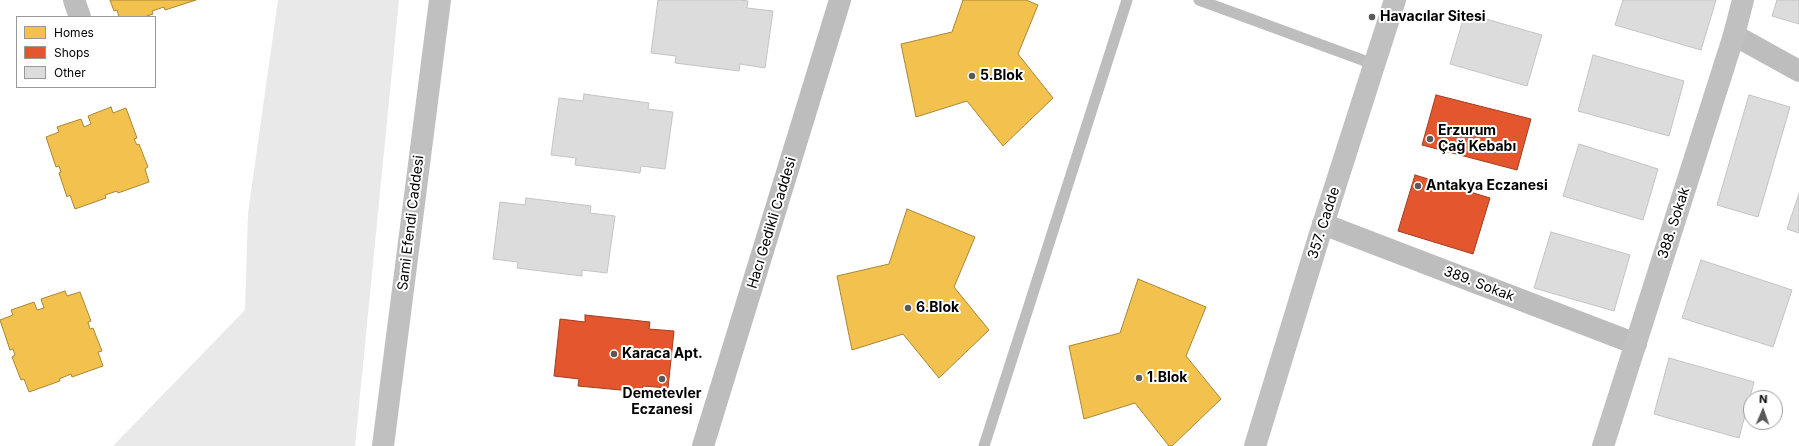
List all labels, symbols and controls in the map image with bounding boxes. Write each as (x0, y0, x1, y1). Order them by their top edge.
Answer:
place label: Havacılar Sitesi (1380, 9, 1486, 25)
marker: Havacılar Sitesi (1367, 12, 1377, 22)
legend (16, 16, 156, 88)
text: Homes (54, 25, 94, 40)
text: Shops (54, 45, 90, 60)
text: Other (54, 65, 86, 80)
place label: 5.Blok (980, 68, 1023, 84)
marker: 5.Blok (967, 71, 977, 81)
place label: Erzurum Çağ Kebabı (1438, 123, 1516, 156)
marker: Erzurum Çağ Kebabı (1425, 134, 1435, 144)
street label: Sami Efendi Caddesi (394, 154, 428, 292)
street label: Hacı Gedikli Caddesi (744, 155, 800, 291)
place label: Antakya Eczanesi (1426, 178, 1548, 194)
marker: Antakya Eczanesi (1413, 181, 1423, 191)
street label: 357. Cadde (1304, 185, 1344, 261)
street label: 388. Sokak (1655, 185, 1693, 261)
street label: 389. Sokak (1441, 263, 1517, 305)
place label: 6.Blok (916, 300, 959, 316)
marker: 6.Blok (903, 303, 913, 313)
place label: Karaca Apt. (622, 346, 703, 362)
marker: Karaca Apt. (609, 349, 619, 359)
place label: 1.Blok (1147, 370, 1187, 386)
marker: 1.Blok (1134, 373, 1144, 383)
marker: Demetevler Eczanesi (657, 374, 667, 384)
place label: Demetevler Eczanesi (623, 386, 701, 418)
north arrow (1743, 390, 1783, 430)
text: N (1759, 392, 1768, 406)

